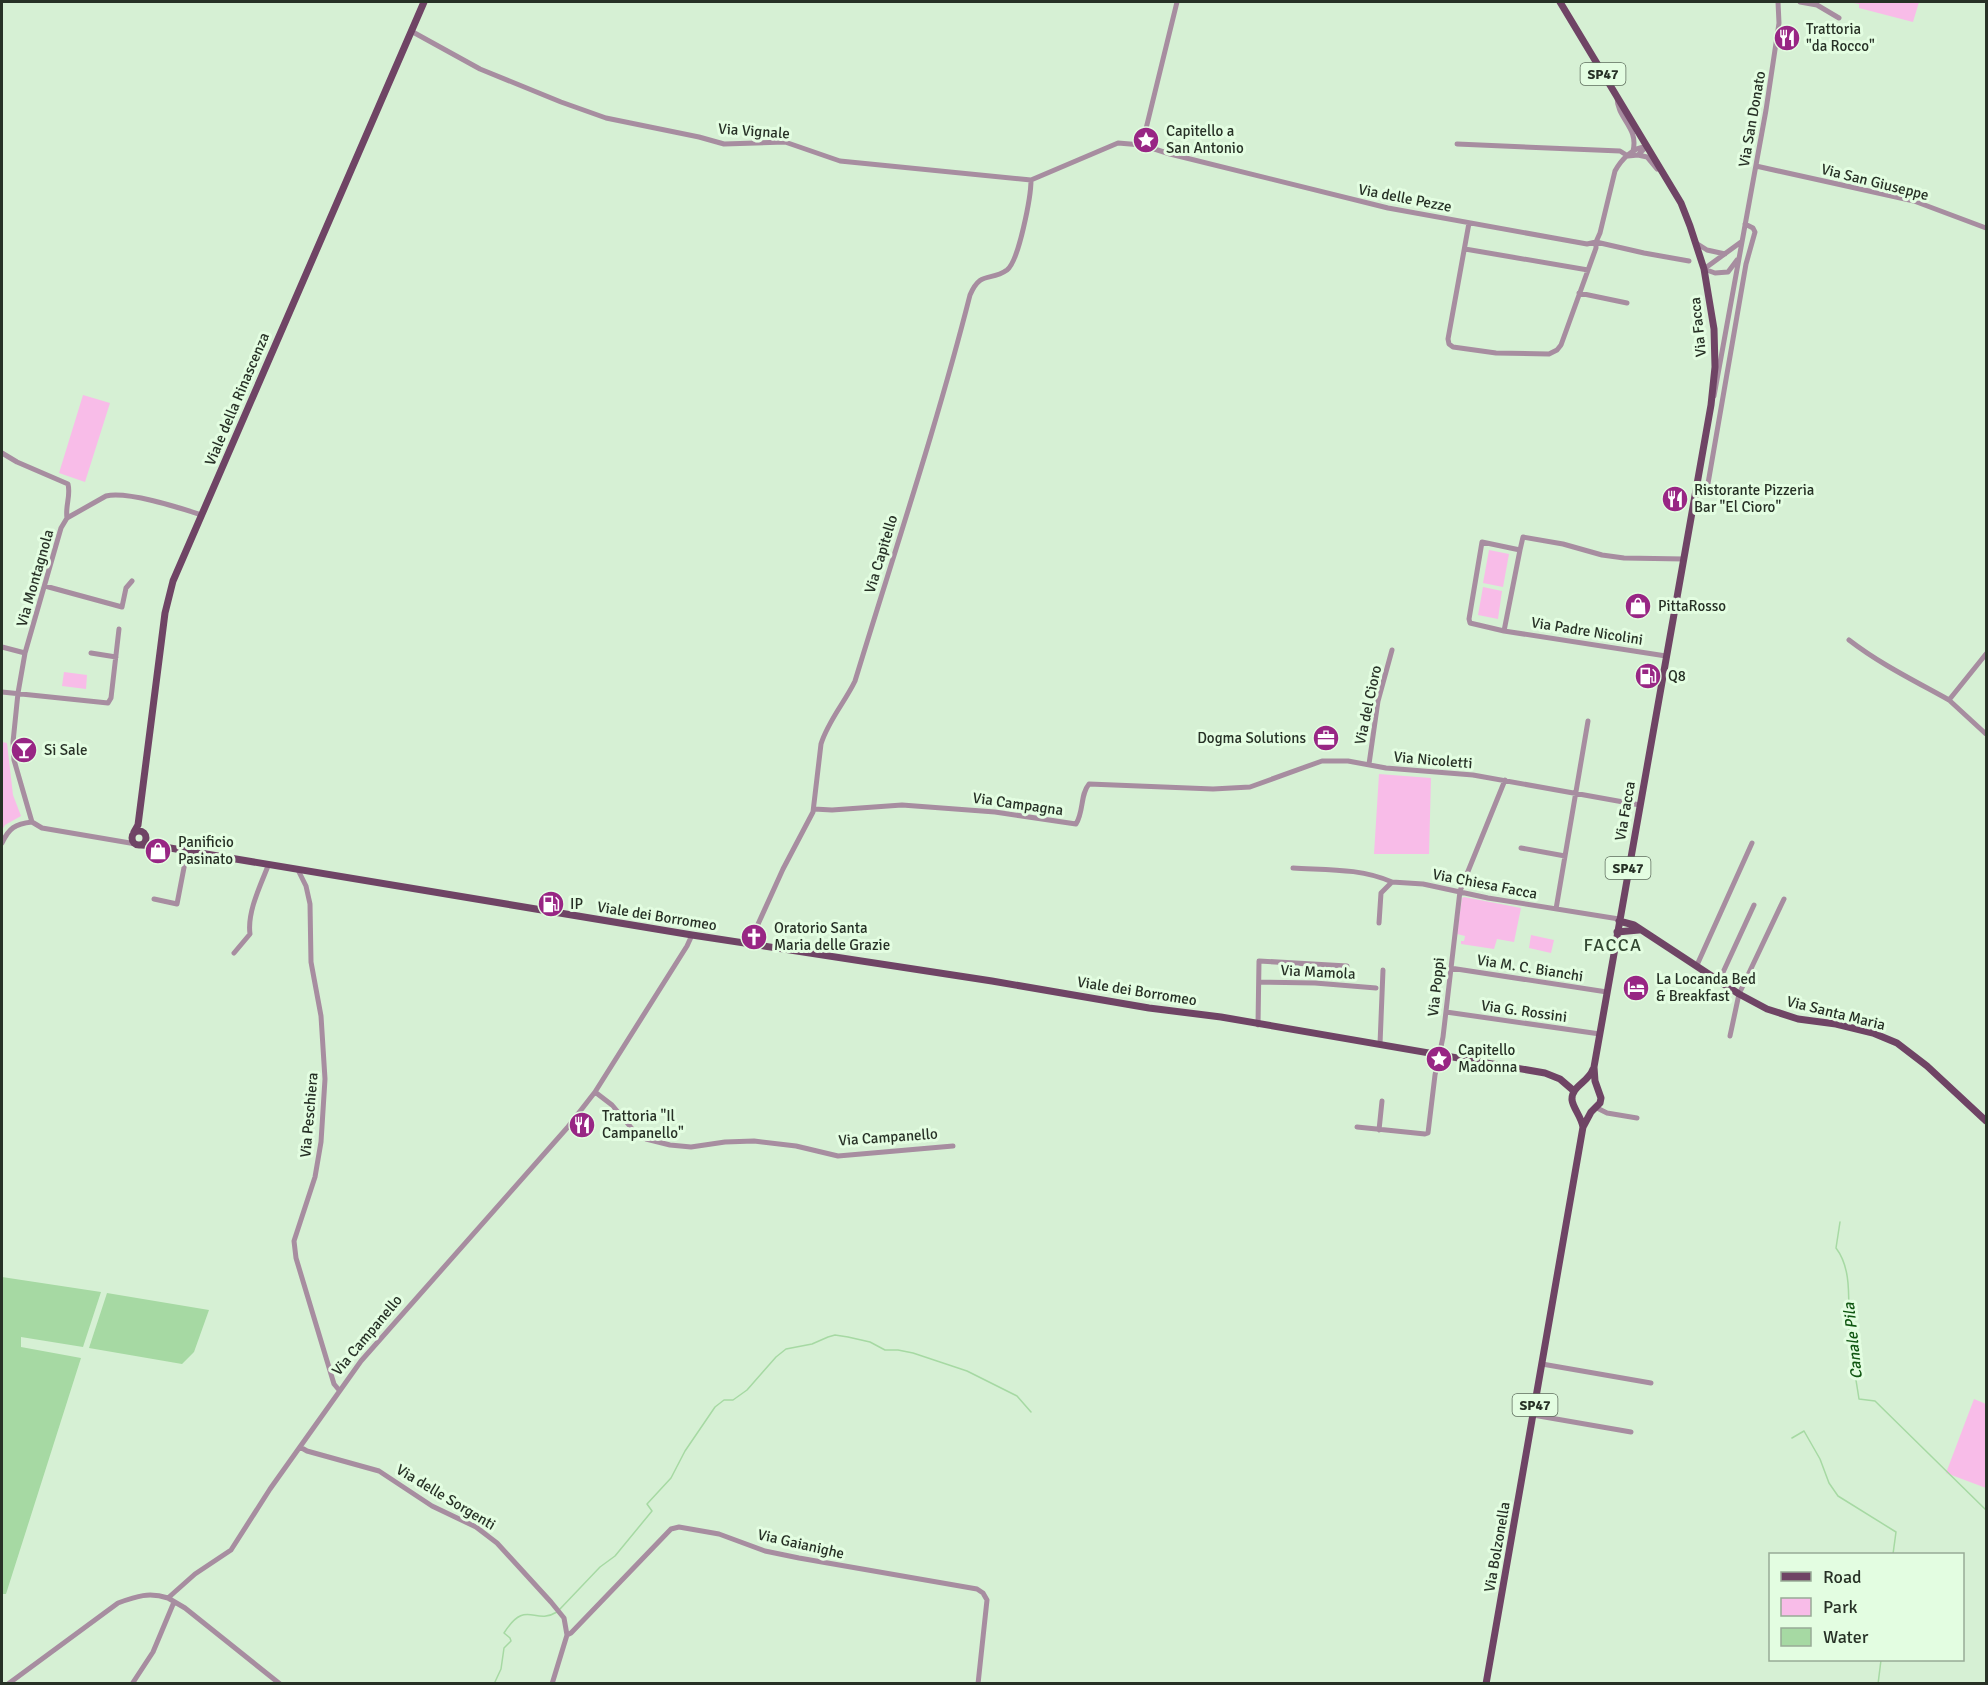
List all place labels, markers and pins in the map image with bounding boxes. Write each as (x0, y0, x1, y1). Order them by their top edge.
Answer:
place label: Trattoria "da Rocco" (1806, 20, 1875, 55)
restaurant icon: Trattoria "da Rocco" (1772, 23, 1802, 53)
place label: Capitello a San Antonio (1166, 122, 1244, 157)
place icon: Capitello a San Antonio (1131, 125, 1161, 155)
place label: Ristorante Pizzeria Bar "El Cioro" (1694, 481, 1814, 516)
restaurant icon: Ristorante Pizzeria Bar "El Cioro" (1660, 484, 1690, 514)
shop icon: PittaRosso (1623, 591, 1653, 621)
place label: PittaRosso (1658, 597, 1726, 615)
fuel station icon: Q8 (1633, 661, 1663, 691)
place label: Q8 (1668, 667, 1686, 685)
office icon: Dogma Solutions (1311, 723, 1341, 753)
place label: Dogma Solutions (1197, 729, 1306, 747)
bar icon: Si Sale (9, 735, 39, 765)
place label: Si Sale (44, 741, 87, 759)
place label: Panificio Pasinato (178, 833, 234, 868)
shop icon: Panificio Pasinato (143, 836, 173, 866)
fuel station icon: IP (536, 889, 566, 919)
place label: IP (570, 895, 583, 913)
place label: Oratorio Santa Maria delle Grazie (774, 919, 890, 954)
church icon: Oratorio Santa Maria delle Grazie (739, 922, 769, 952)
place label: La Locanda Bed & Breakfast (1656, 970, 1756, 1005)
hotel icon: La Locanda Bed & Breakfast (1621, 973, 1651, 1003)
place label: Capitello Madonna (1458, 1041, 1517, 1076)
place icon: Capitello Madonna (1424, 1044, 1454, 1074)
place label: Trattoria "Il Campanello" (602, 1107, 684, 1142)
restaurant icon: Trattoria "Il Campanello" (567, 1110, 597, 1140)

